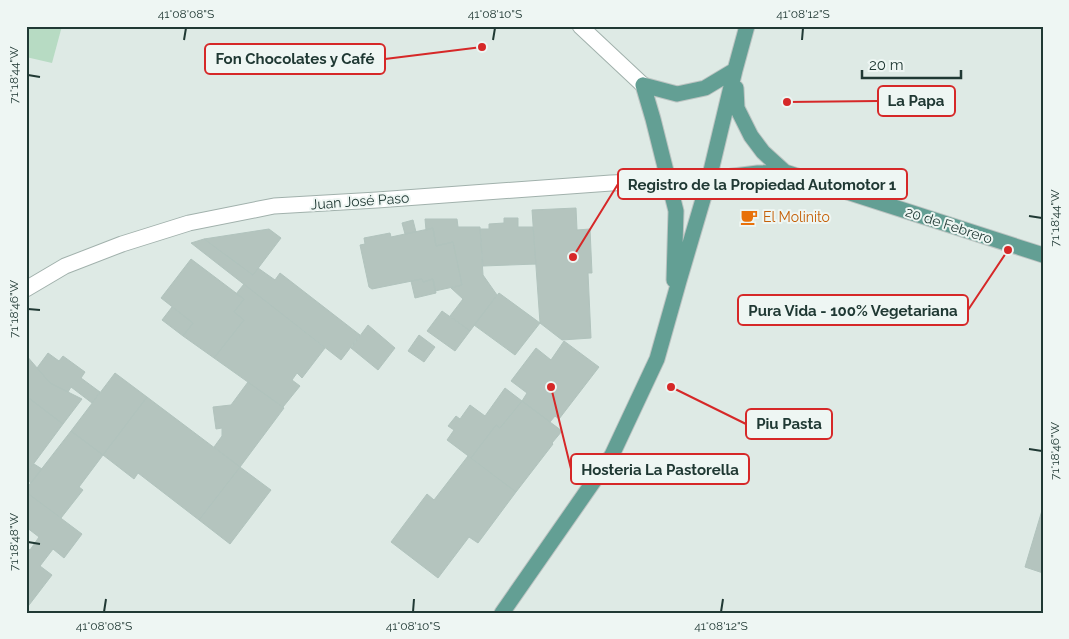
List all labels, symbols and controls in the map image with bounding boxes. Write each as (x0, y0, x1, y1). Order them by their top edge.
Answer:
text: 41°08'08"S (158, 7, 214, 21)
text: 41°08'10"S (468, 7, 522, 21)
text: 41°08'12"S (776, 7, 830, 21)
callout: Fon Chocolates y Café (205, 44, 385, 74)
text: 71°18'44"W (7, 46, 21, 104)
scale bar (862, 48, 960, 80)
text: Fon Chocolates y Café (215, 50, 375, 68)
text: 20 m (869, 56, 904, 74)
callout: La Papa (878, 86, 955, 116)
text: La Papa (888, 92, 945, 110)
callout: Registro de la Propiedad Automotor 1 (618, 169, 907, 199)
text: Registro de la Propiedad Automotor 1 (628, 176, 897, 194)
text: 71°18'44"W (1048, 189, 1062, 247)
street label: Juan José Paso (310, 190, 410, 212)
street label: 20 de Febrero (903, 203, 995, 247)
cafe icon: El Molinito (739, 207, 759, 227)
place label: El Molinito (763, 209, 830, 225)
text: 71°18'46"W (7, 280, 21, 338)
callout: Pura Vida - 100% Vegetariana (738, 295, 968, 325)
text: Pura Vida - 100% Vegetariana (748, 302, 958, 320)
callout: Piu Pasta (746, 409, 832, 439)
text: Piu Pasta (756, 415, 822, 433)
text: 71°18'46"W (1048, 422, 1062, 480)
callout: Hosteria La Pastorella (571, 454, 749, 484)
text: Hosteria La Pastorella (581, 461, 739, 479)
text: 71°18'48"W (7, 513, 21, 571)
text: 41°08'08"S (76, 619, 132, 633)
text: 41°08'10"S (386, 619, 440, 633)
text: 41°08'12"S (694, 619, 748, 633)

